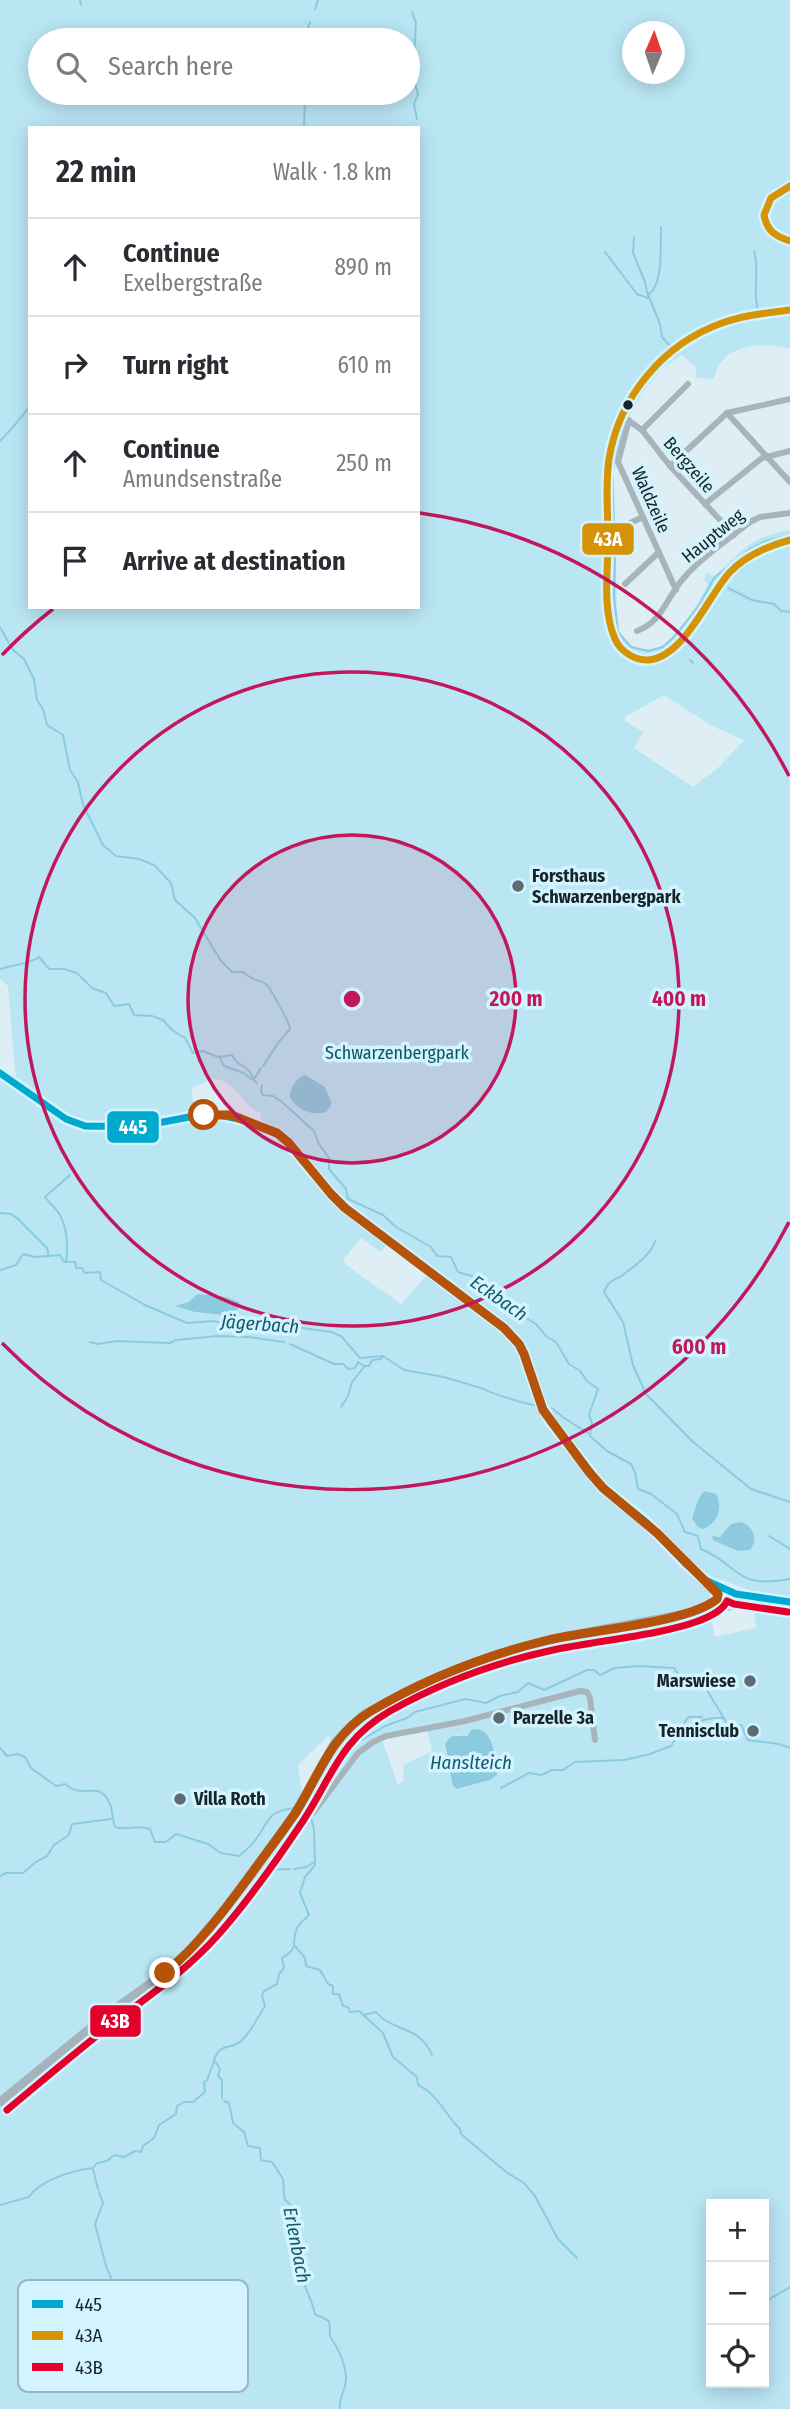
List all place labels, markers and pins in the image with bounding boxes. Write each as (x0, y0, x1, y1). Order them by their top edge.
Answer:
unlabelled marker (621, 398, 635, 412)
place label: Forsthaus Schwarzenbergpark (532, 865, 681, 908)
marker: Forsthaus Schwarzenbergpark (510, 878, 526, 894)
centre of rings (340, 987, 364, 1011)
place label: Marswiese (657, 1670, 736, 1692)
marker: Marswiese (742, 1673, 758, 1689)
place label: Parzelle 3a (513, 1707, 594, 1729)
marker: Parzelle 3a (491, 1710, 507, 1726)
place label: Tennisclub (659, 1720, 739, 1742)
marker: Tennisclub (745, 1723, 761, 1739)
place label: Villa Roth (193, 1788, 266, 1810)
marker: Villa Roth (172, 1791, 188, 1807)

